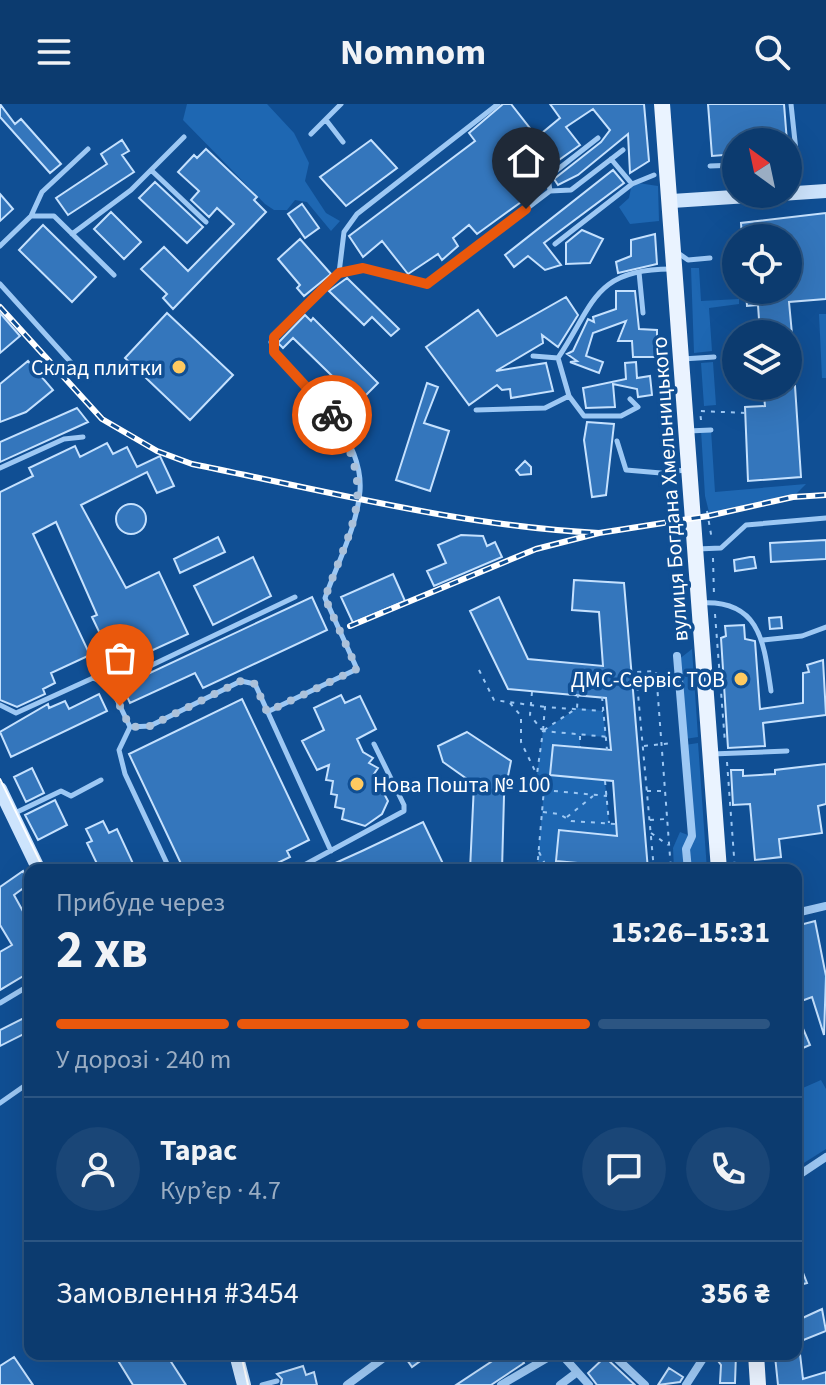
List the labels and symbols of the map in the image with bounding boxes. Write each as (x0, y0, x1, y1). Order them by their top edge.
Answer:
pin (492, 127, 560, 209)
north arrow (722, 128, 802, 208)
street label: вулиця Богдана Хмельницького (643, 335, 697, 643)
place label: Склад плитки (31, 352, 163, 384)
marker: Склад плитки (170, 358, 188, 376)
courier (292, 375, 372, 455)
pin (86, 624, 154, 706)
place label: ДМС-Сервіс ТОВ (571, 664, 725, 696)
marker: ДМС-Сервіс ТОВ (732, 670, 750, 688)
place label: Нова Пошта № 100 (373, 769, 551, 801)
marker: Нова Пошта № 100 (348, 775, 366, 793)

